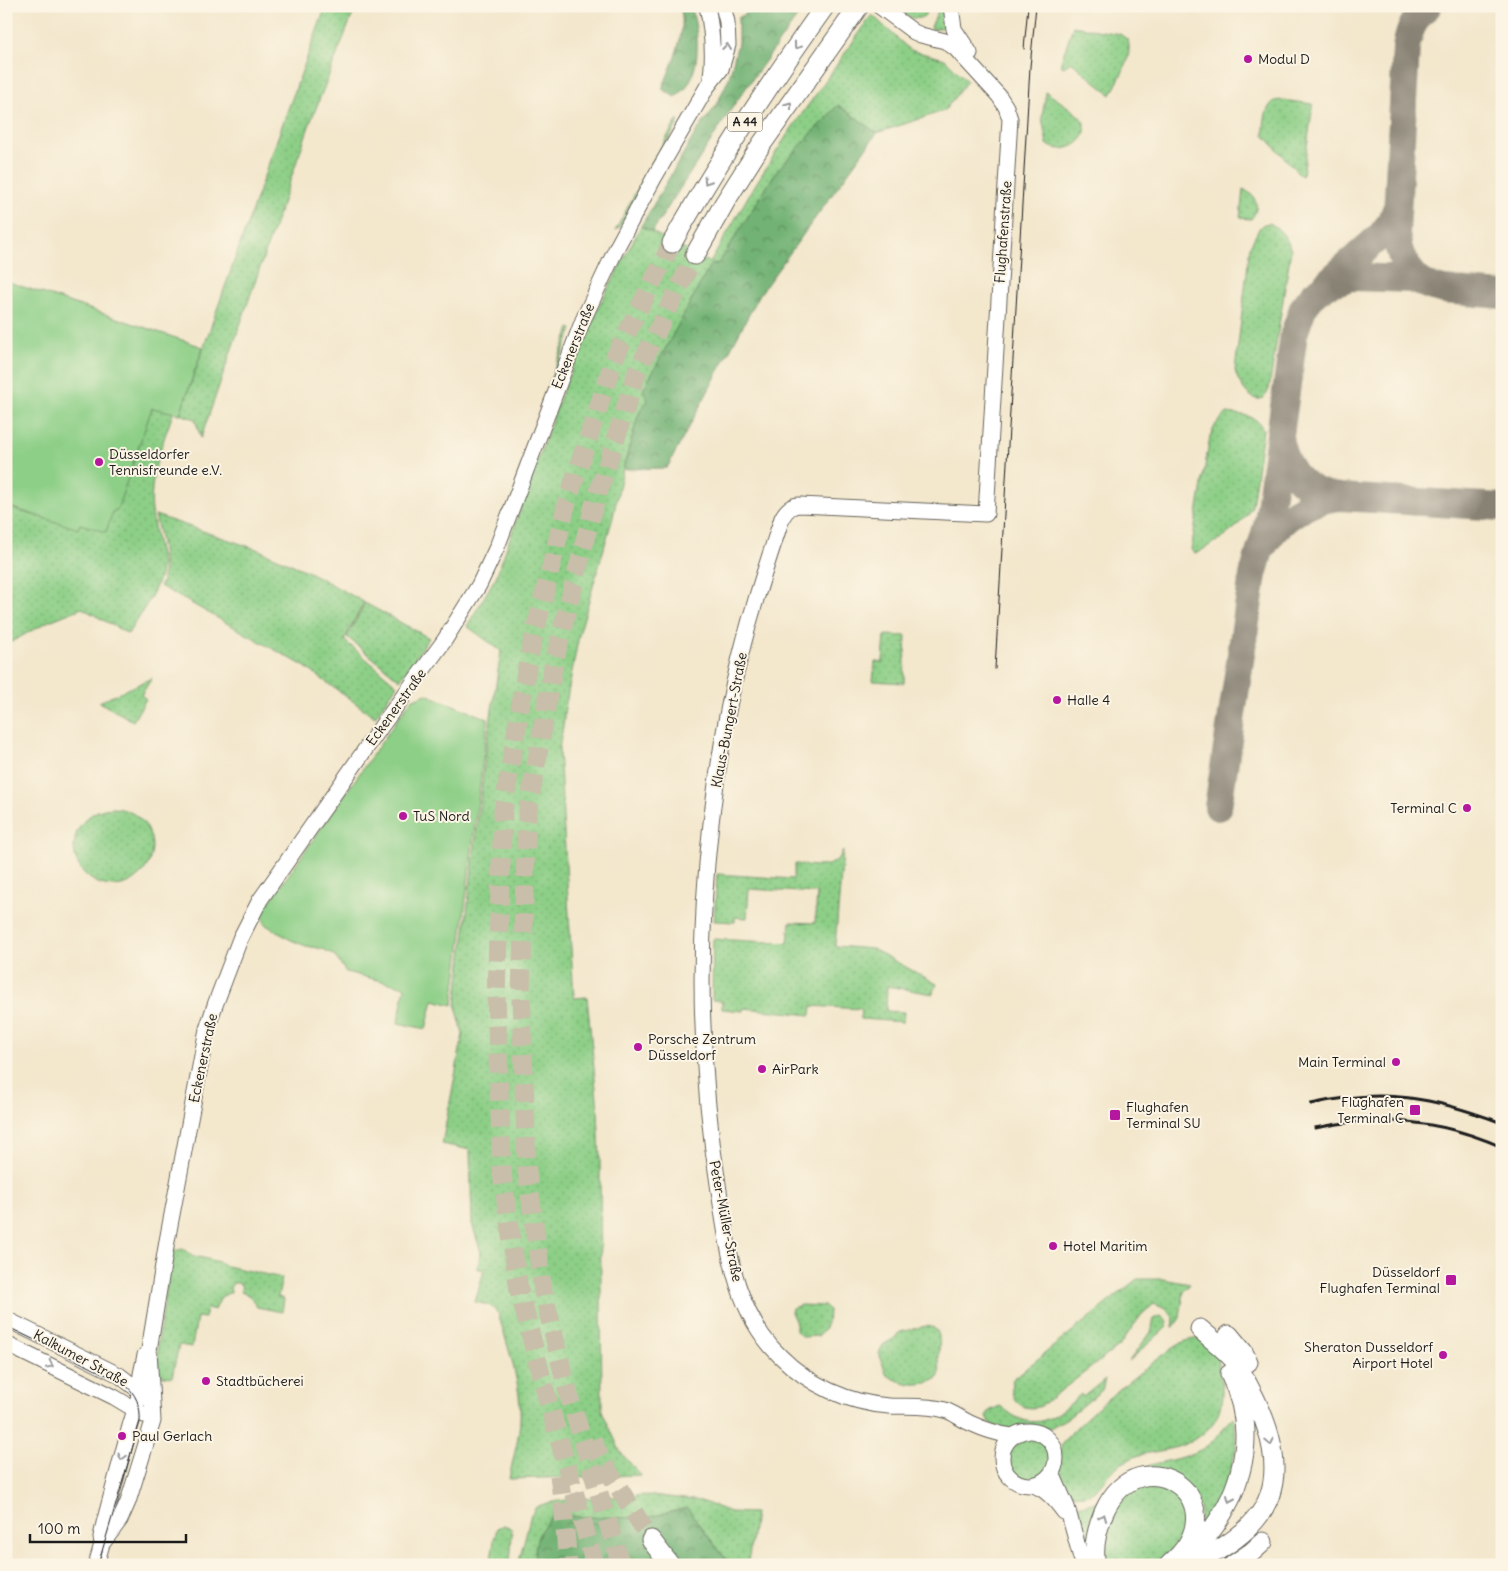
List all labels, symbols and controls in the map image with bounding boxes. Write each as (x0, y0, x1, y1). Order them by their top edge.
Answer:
one-way arrow (794, 40, 802, 49)
one-way arrow (721, 42, 732, 50)
place label: Modul D (1258, 50, 1310, 68)
marker: Modul D (1242, 53, 1254, 65)
one-way arrow (783, 101, 792, 111)
road number: A 44 (728, 112, 762, 132)
one-way arrow (704, 176, 713, 185)
street label: Flughafenstraße (990, 180, 1016, 284)
street label: Eckenerstraße (548, 301, 598, 391)
place label: Düsseldorfer Tennisfreunde e.V. (109, 445, 222, 479)
marker: Düsseldorfer Tennisfreunde e.V. (93, 456, 105, 468)
street label: Klaus-Bungert-Straße (707, 651, 751, 789)
street label: Eckenerstraße (362, 665, 430, 749)
place label: Halle 4 (1067, 691, 1110, 709)
marker: Halle 4 (1051, 694, 1063, 706)
place label: Terminal C (1390, 799, 1457, 817)
marker: Terminal C (1461, 802, 1473, 814)
place label: TuS Nord (413, 807, 470, 825)
marker: TuS Nord (397, 810, 409, 822)
street label: Eckenerstraße (185, 1012, 221, 1104)
place label: Porsche Zentrum Düsseldorf (648, 1030, 756, 1064)
marker: Porsche Zentrum Düsseldorf (632, 1041, 644, 1053)
place label: Main Terminal (1298, 1053, 1386, 1071)
marker: Main Terminal (1390, 1056, 1402, 1068)
place label: AirPark (772, 1060, 819, 1078)
marker: AirPark (756, 1063, 768, 1075)
place label: Flughafen Terminal C (1337, 1093, 1404, 1127)
place label: Flughafen Terminal SU (1126, 1098, 1201, 1132)
marker: Flughafen Terminal C (1408, 1103, 1422, 1117)
marker: Flughafen Terminal SU (1108, 1108, 1122, 1122)
street label: Peter-Müller-Straße (705, 1159, 747, 1283)
place label: Hotel Maritim (1063, 1237, 1148, 1255)
marker: Hotel Maritim (1047, 1240, 1059, 1252)
place label: Düsseldorf Flughafen Terminal (1319, 1263, 1440, 1297)
marker: Düsseldorf Flughafen Terminal (1444, 1273, 1458, 1287)
street label: Kalkumer Straße (30, 1325, 132, 1391)
place label: Sheraton Dusseldorf Airport Hotel (1304, 1338, 1433, 1372)
marker: Sheraton Dusseldorf Airport Hotel (1437, 1349, 1449, 1361)
one-way arrow (45, 1359, 54, 1369)
place label: Stadtbücherei (216, 1372, 304, 1390)
marker: Stadtbücherei (200, 1375, 212, 1387)
place label: Paul Gerlach (132, 1427, 212, 1445)
marker: Paul Gerlach (116, 1430, 128, 1442)
one-way arrow (1265, 1437, 1275, 1446)
one-way arrow (117, 1452, 127, 1460)
one-way arrow (1226, 1494, 1237, 1503)
scale bar (30, 1511, 186, 1543)
one-way arrow (1096, 1513, 1107, 1522)
text: 100 m (38, 1519, 80, 1538)

